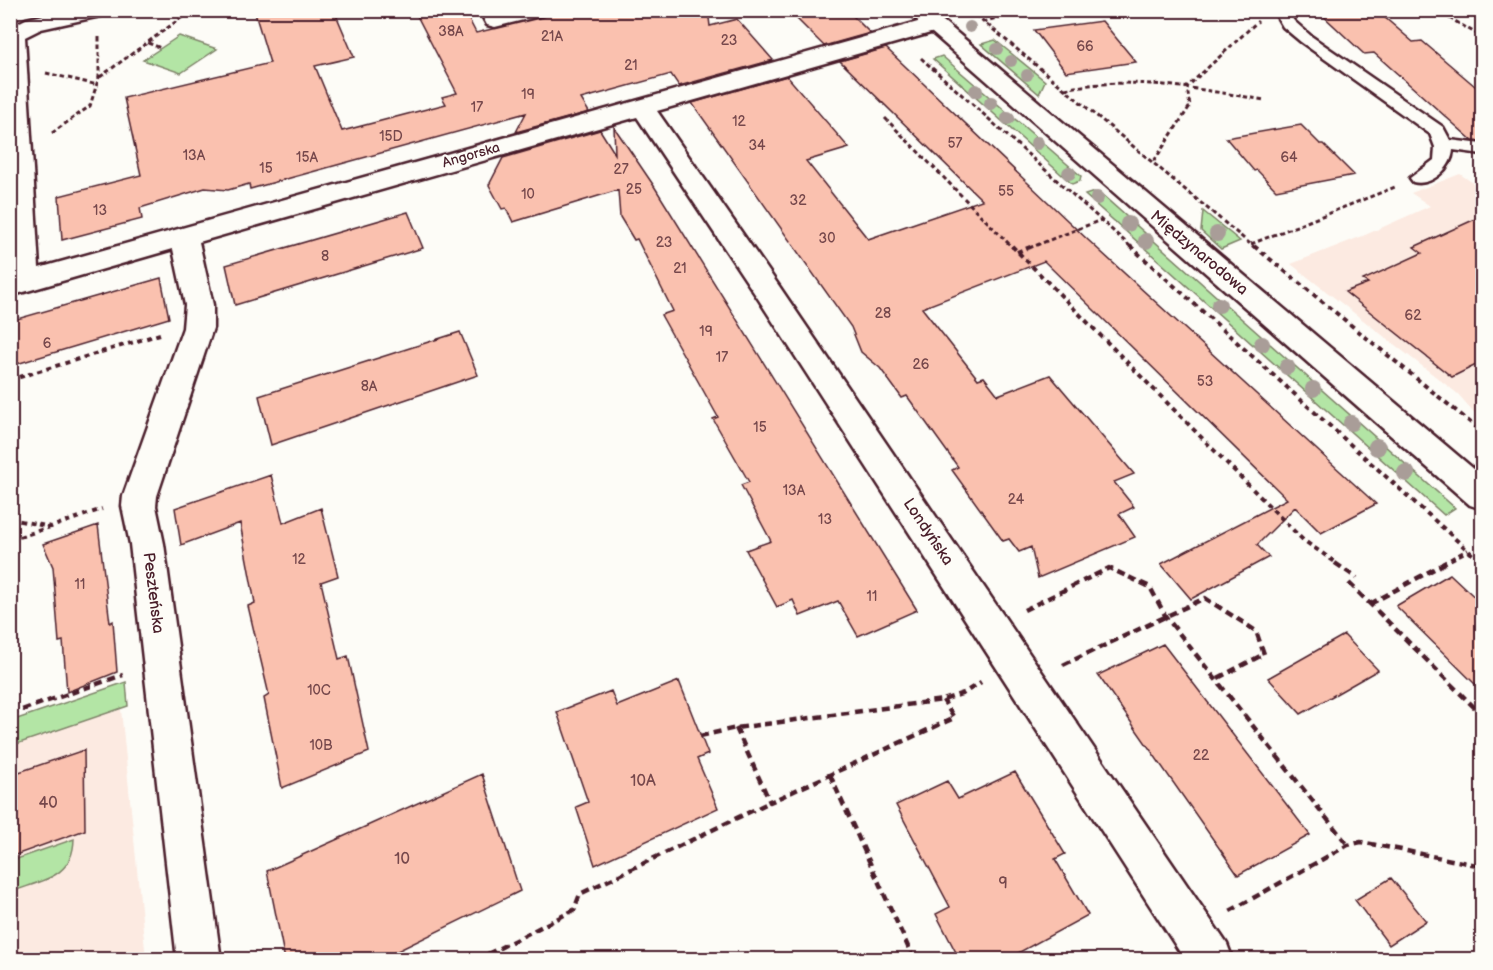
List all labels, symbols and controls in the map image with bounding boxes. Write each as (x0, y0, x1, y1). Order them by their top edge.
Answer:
house number: 38A (438, 23, 464, 40)
house number: 21A (541, 28, 563, 45)
house number: 23 (721, 32, 737, 49)
house number: 66 (1076, 38, 1094, 55)
house number: 21 (624, 57, 638, 74)
house number: 19 (521, 86, 535, 103)
house number: 17 (471, 99, 483, 116)
house number: 12 (732, 113, 747, 130)
house number: 15D (379, 128, 403, 145)
house number: 57 (948, 135, 963, 152)
house number: 34 (748, 137, 766, 154)
street label: Angorska (440, 139, 502, 171)
house number: 13A (183, 147, 206, 164)
house number: 15A (296, 149, 318, 166)
house number: 64 (1280, 149, 1298, 166)
house number: 15 (259, 160, 273, 177)
house number: 27 (613, 161, 629, 178)
house number: 25 (626, 181, 642, 198)
house number: 55 (998, 183, 1014, 200)
house number: 10 (521, 186, 535, 203)
house number: 32 (790, 192, 807, 209)
house number: 13 (93, 202, 107, 219)
street label: Międzynarodowa (1146, 207, 1252, 299)
house number: 30 (819, 230, 835, 247)
house number: 23 (656, 234, 672, 251)
house number: 8 (321, 248, 329, 265)
house number: 21 (673, 260, 687, 277)
house number: 28 (875, 305, 891, 322)
house number: 62 (1405, 307, 1422, 324)
house number: 19 (699, 323, 713, 340)
house number: 6 (43, 335, 52, 352)
house number: 17 (716, 349, 728, 366)
house number: 26 (913, 356, 930, 373)
house number: 53 (1197, 373, 1213, 390)
house number: 8A (361, 378, 378, 395)
house number: 15 (753, 419, 767, 436)
house number: 13A (783, 482, 806, 499)
house number: 24 (1008, 491, 1025, 508)
street label: Londyńska (899, 495, 957, 569)
house number: 13 (818, 511, 832, 528)
street label: Peszteńska (139, 551, 167, 635)
house number: 12 (292, 551, 307, 568)
house number: 11 (75, 576, 85, 593)
house number: 11 (867, 588, 877, 605)
house number: 10C (307, 682, 331, 699)
house number: 10B (309, 737, 333, 754)
house number: 22 (1193, 747, 1210, 764)
house number: 10A (630, 772, 656, 791)
house number: 40 (38, 794, 58, 813)
house number: 10 (394, 850, 410, 869)
house number: 9 (998, 874, 1008, 893)

